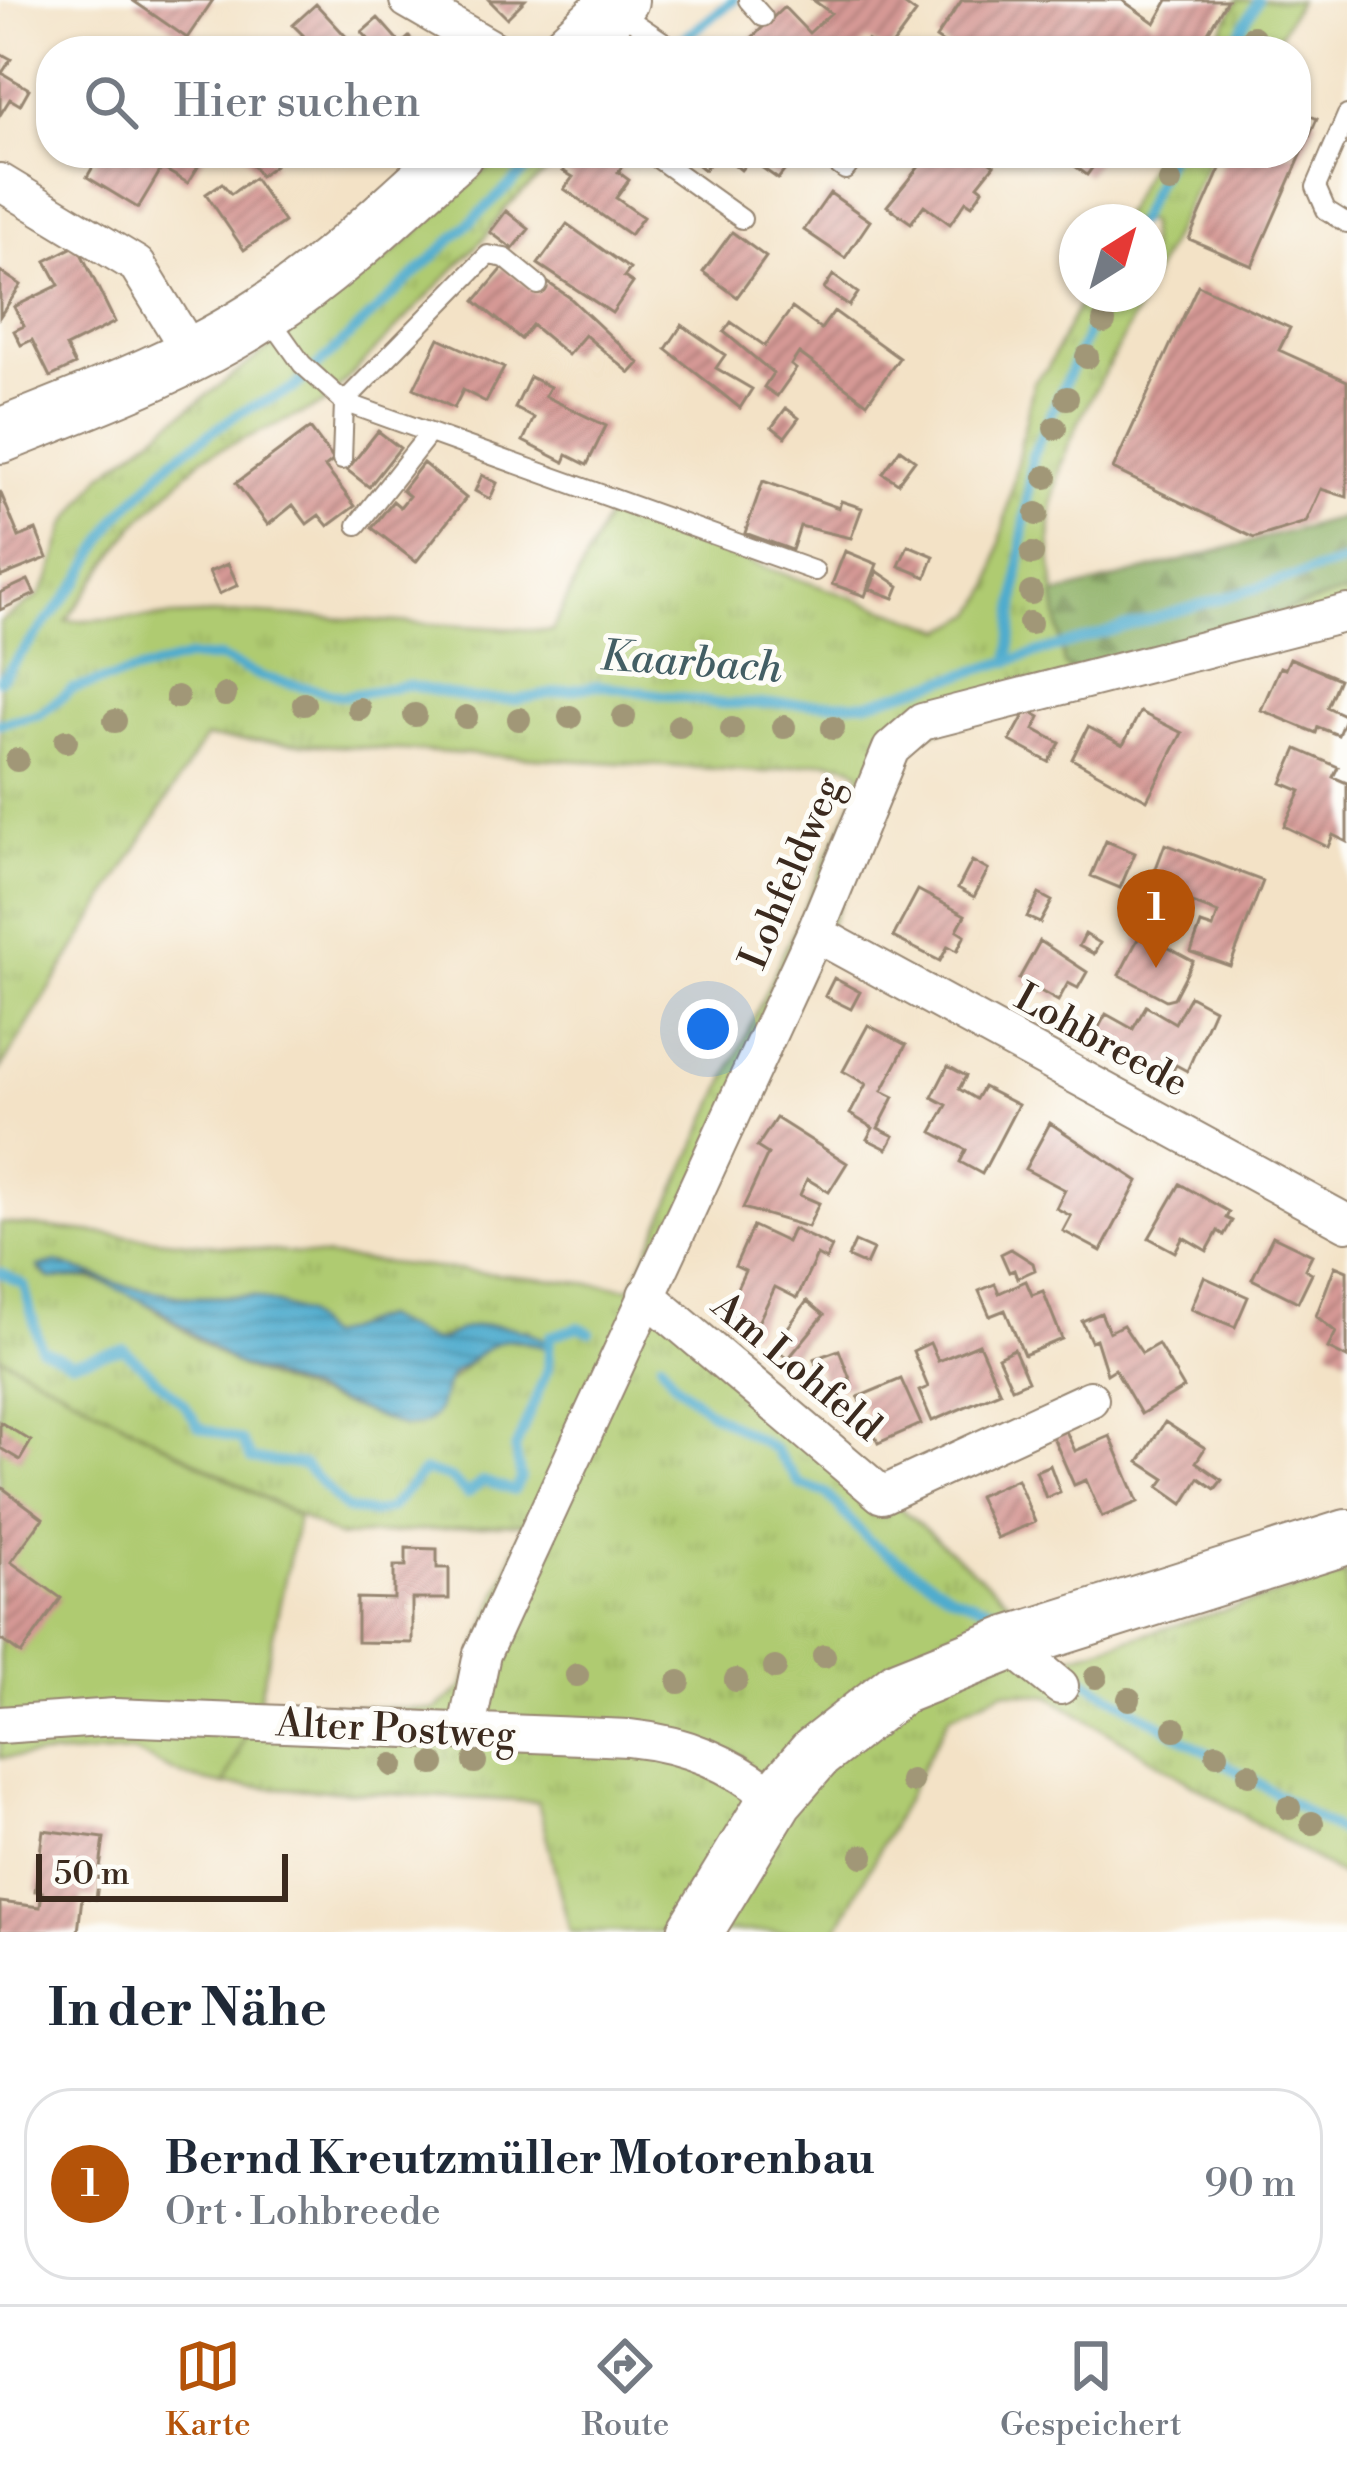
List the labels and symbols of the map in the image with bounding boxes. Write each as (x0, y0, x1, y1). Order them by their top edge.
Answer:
north arrow (1059, 204, 1167, 312)
water label: Kaarbach (599, 630, 784, 696)
street label: Lohfeldweg (729, 769, 855, 977)
pin: 1 (1117, 869, 1195, 968)
street label: Lohbreede (1006, 973, 1196, 1109)
your location (678, 999, 738, 1059)
street label: Am Lohfeld (700, 1281, 891, 1452)
street label: Alter Postweg (274, 1699, 517, 1761)
scale bar (36, 1848, 288, 1901)

